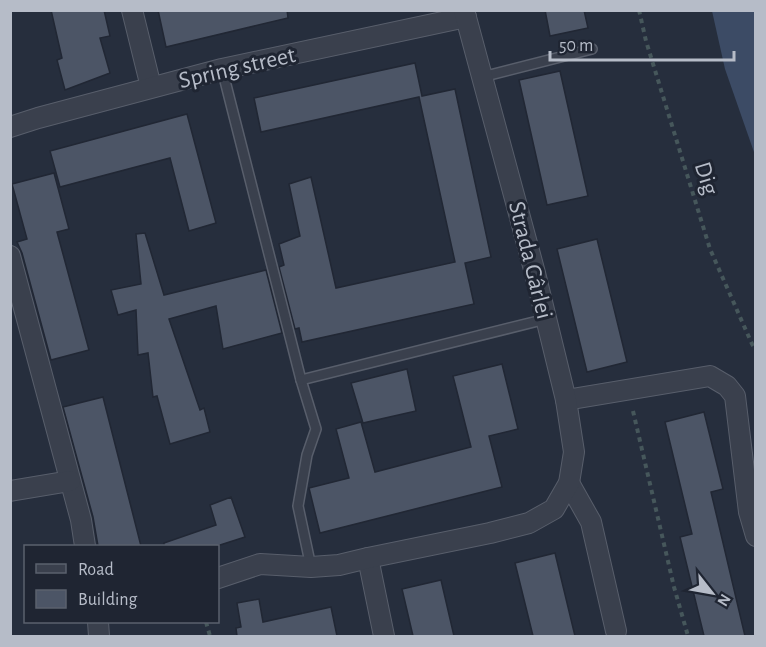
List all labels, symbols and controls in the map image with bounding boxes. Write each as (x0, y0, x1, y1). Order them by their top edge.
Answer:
scale bar (550, 24, 734, 62)
text: 50 m (559, 37, 593, 55)
street label: Spring street (177, 43, 298, 93)
street label: Dig (690, 159, 722, 198)
street label: Strada Gârlei (504, 199, 556, 322)
legend (24, 545, 219, 623)
text: Road (78, 561, 114, 579)
north arrow (682, 563, 742, 623)
text: Building (78, 591, 138, 609)
text: N (714, 591, 734, 609)

